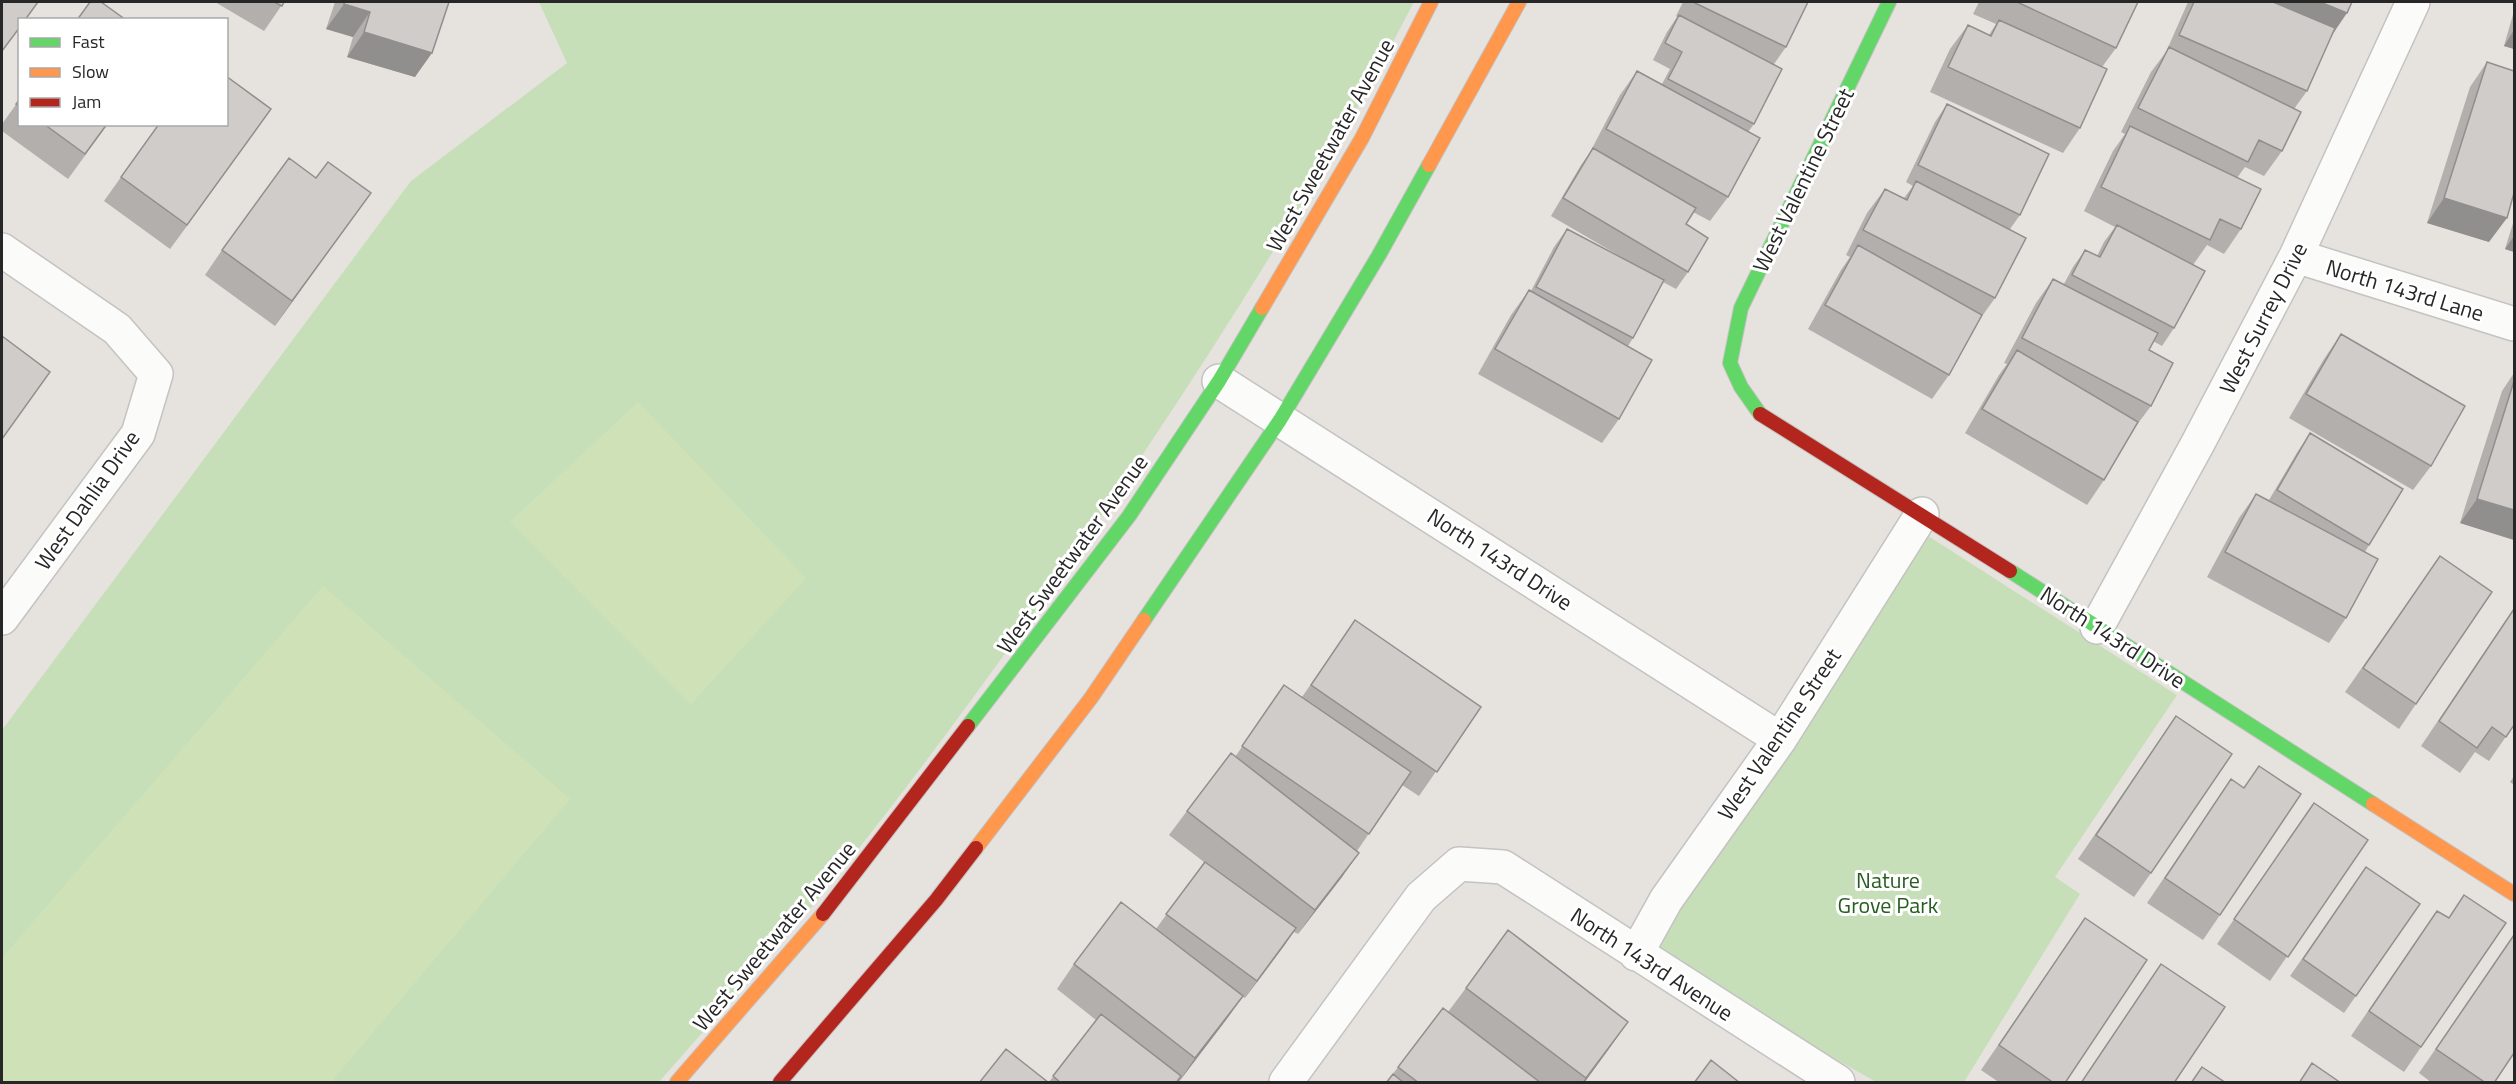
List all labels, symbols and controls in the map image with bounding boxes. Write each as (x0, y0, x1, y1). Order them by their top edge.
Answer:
legend (18, 18, 228, 126)
text: Fast (72, 28, 105, 55)
street label: West Sweetwater Avenue (1257, 32, 1403, 258)
text: Slow (72, 58, 109, 85)
street label: West Valentine Street (1744, 82, 1862, 278)
text: Jam (72, 88, 101, 115)
street label: West Surrey Drive (2210, 236, 2316, 400)
street label: North 143rd Lane (2322, 250, 2488, 330)
street label: West Dahlia Drive (26, 423, 148, 577)
street label: West Sweetwater Avenue (988, 447, 1156, 661)
street label: North 143rd Drive (1421, 499, 1579, 619)
street label: North 143rd Drive (2034, 577, 2192, 697)
street label: West Valentine Street (1709, 641, 1849, 827)
street label: West Sweetwater Avenue (684, 834, 864, 1038)
park label: Nature Grove Park (1838, 863, 1939, 922)
street label: North 143rd Avenue (1564, 899, 1740, 1029)

